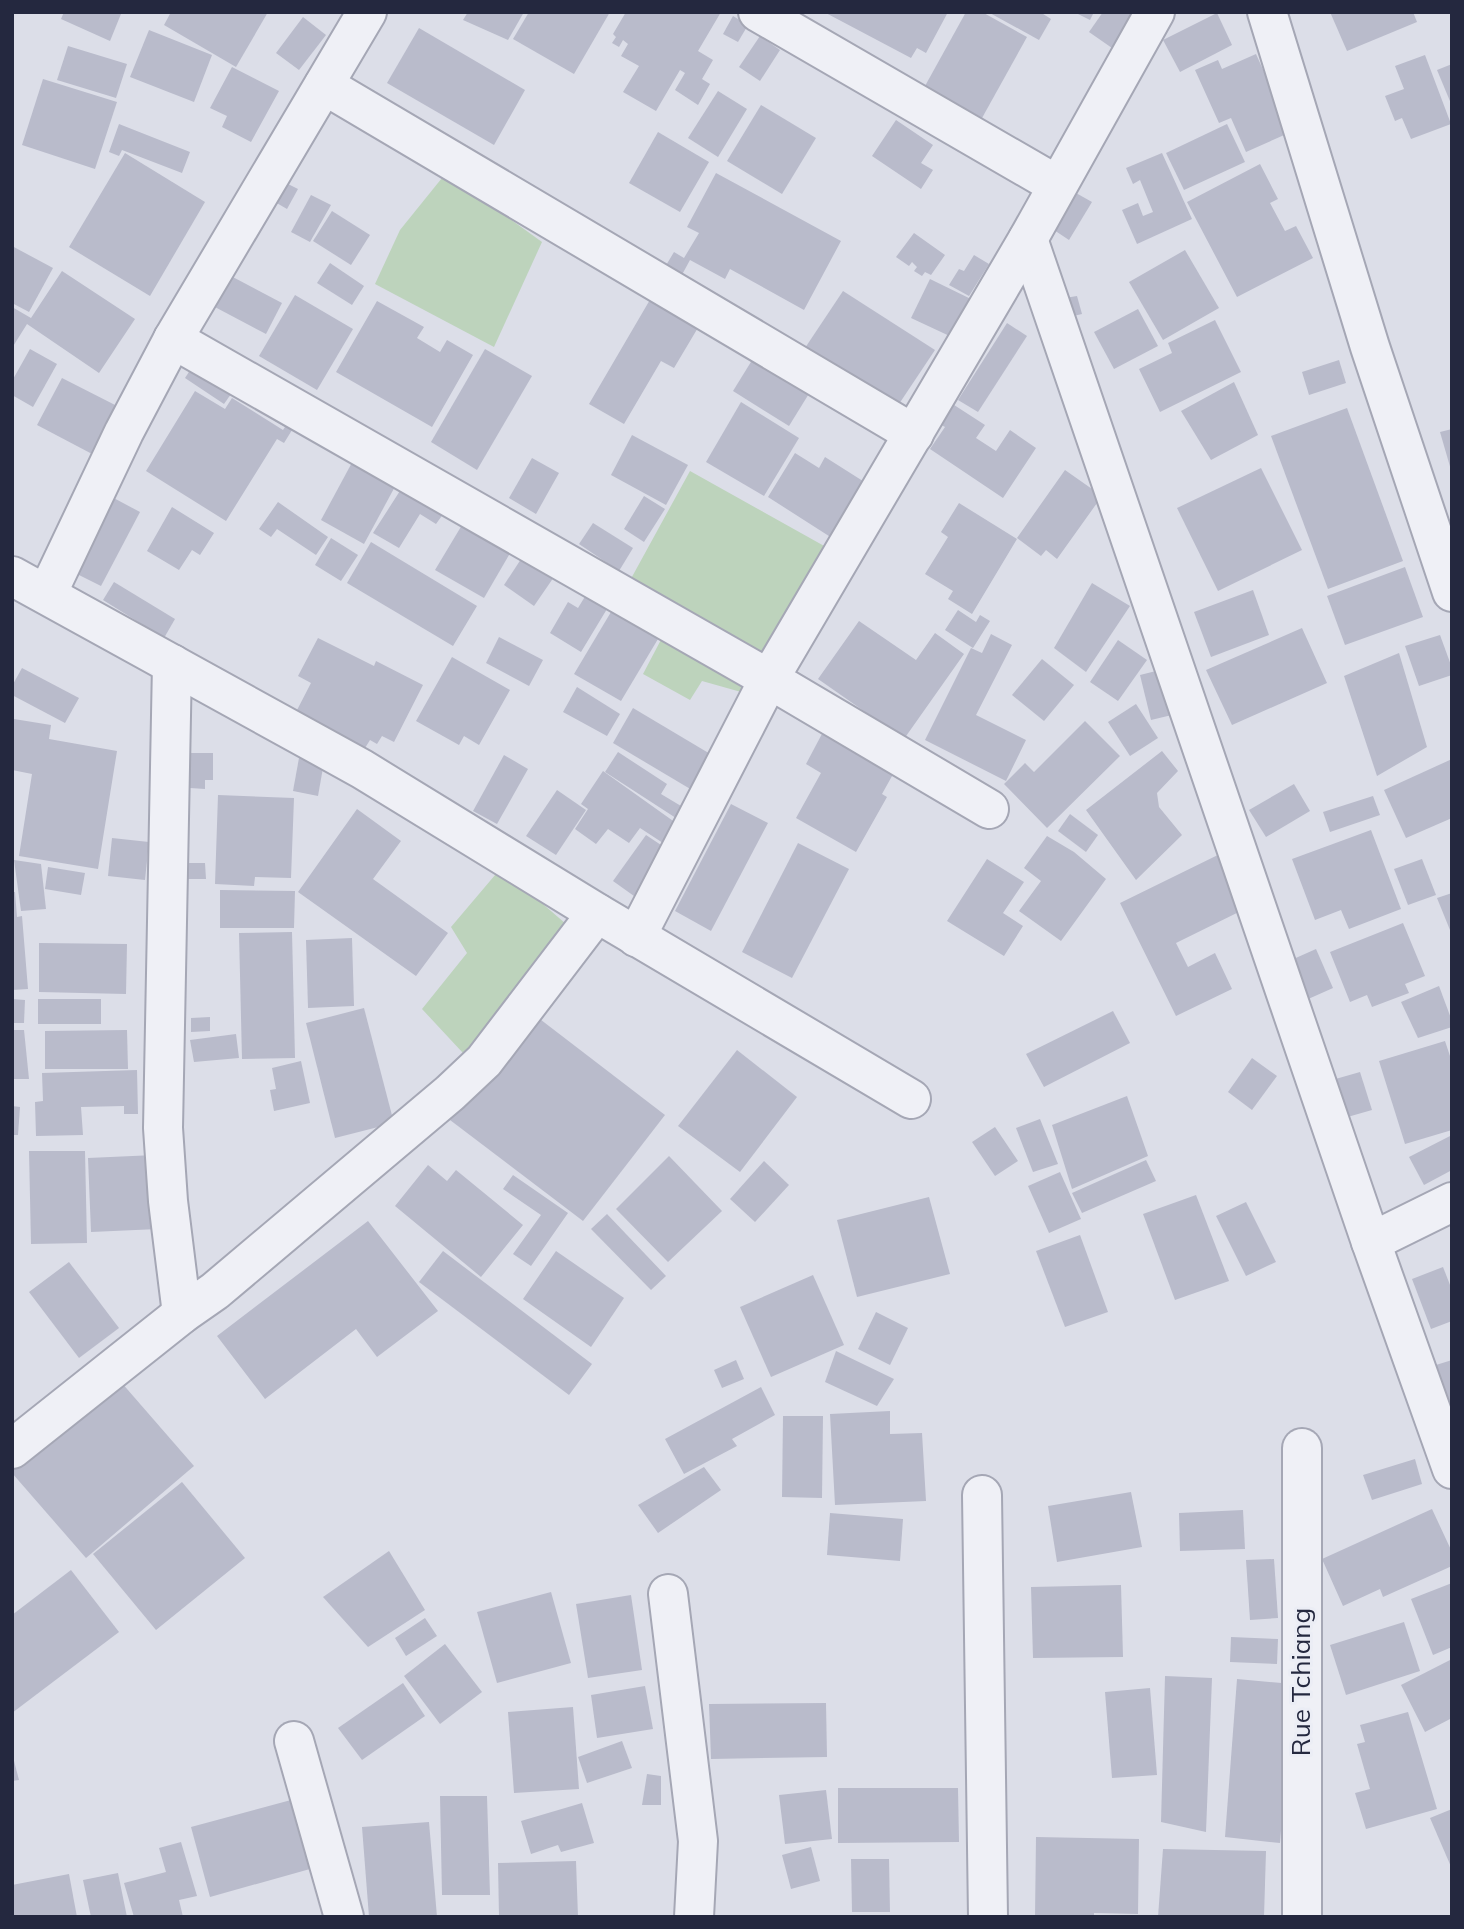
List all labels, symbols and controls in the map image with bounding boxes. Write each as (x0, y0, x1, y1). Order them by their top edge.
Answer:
street label: Rue Tchiang (1284, 1608, 1317, 1756)

